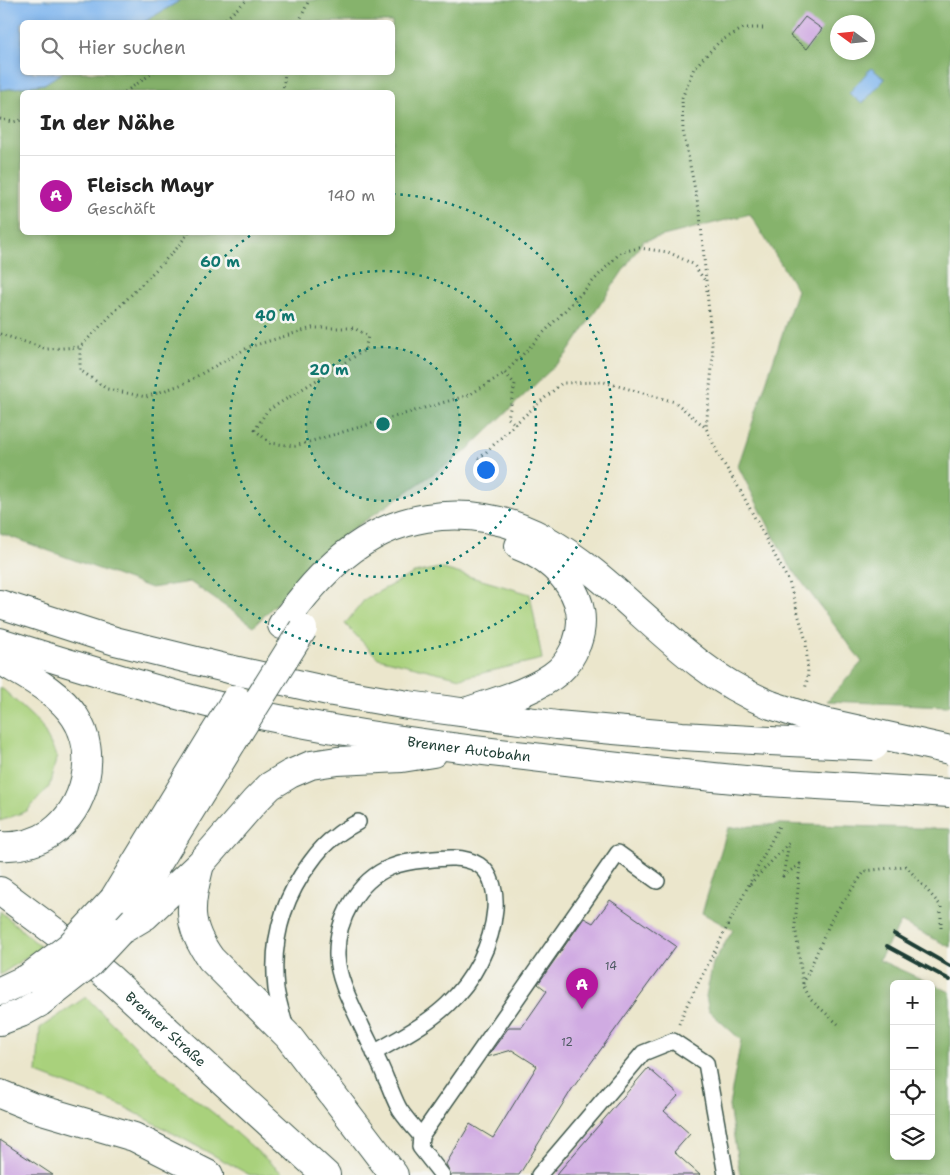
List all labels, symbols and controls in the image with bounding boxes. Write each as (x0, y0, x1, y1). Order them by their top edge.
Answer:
north arrow (830, 15, 875, 60)
search box (20, 20, 395, 75)
icon: search (38, 34, 66, 62)
text: Hier suchen (78, 35, 186, 60)
text: In der Nähe (40, 109, 175, 137)
text: Fleisch Mayr (87, 173, 214, 198)
text: A (50, 185, 62, 206)
text: 140 m (328, 185, 375, 206)
text: Geschäft (87, 198, 156, 219)
text: 60 m (200, 252, 240, 272)
text: 40 m (255, 306, 295, 326)
text: 20 m (309, 360, 349, 380)
centre of rings (374, 415, 392, 433)
your location (473, 457, 499, 483)
street label: Brenner Autobahn (406, 732, 532, 766)
house number: 14 (605, 959, 617, 974)
pin: A (566, 968, 598, 1009)
map controls (890, 980, 935, 1160)
button: + (890, 980, 935, 1025)
street label: Brenner Straße (122, 988, 210, 1071)
button: − (890, 1025, 935, 1070)
house number: 12 (561, 1035, 573, 1050)
button: locate (890, 1070, 935, 1115)
button: layers (890, 1115, 935, 1160)

